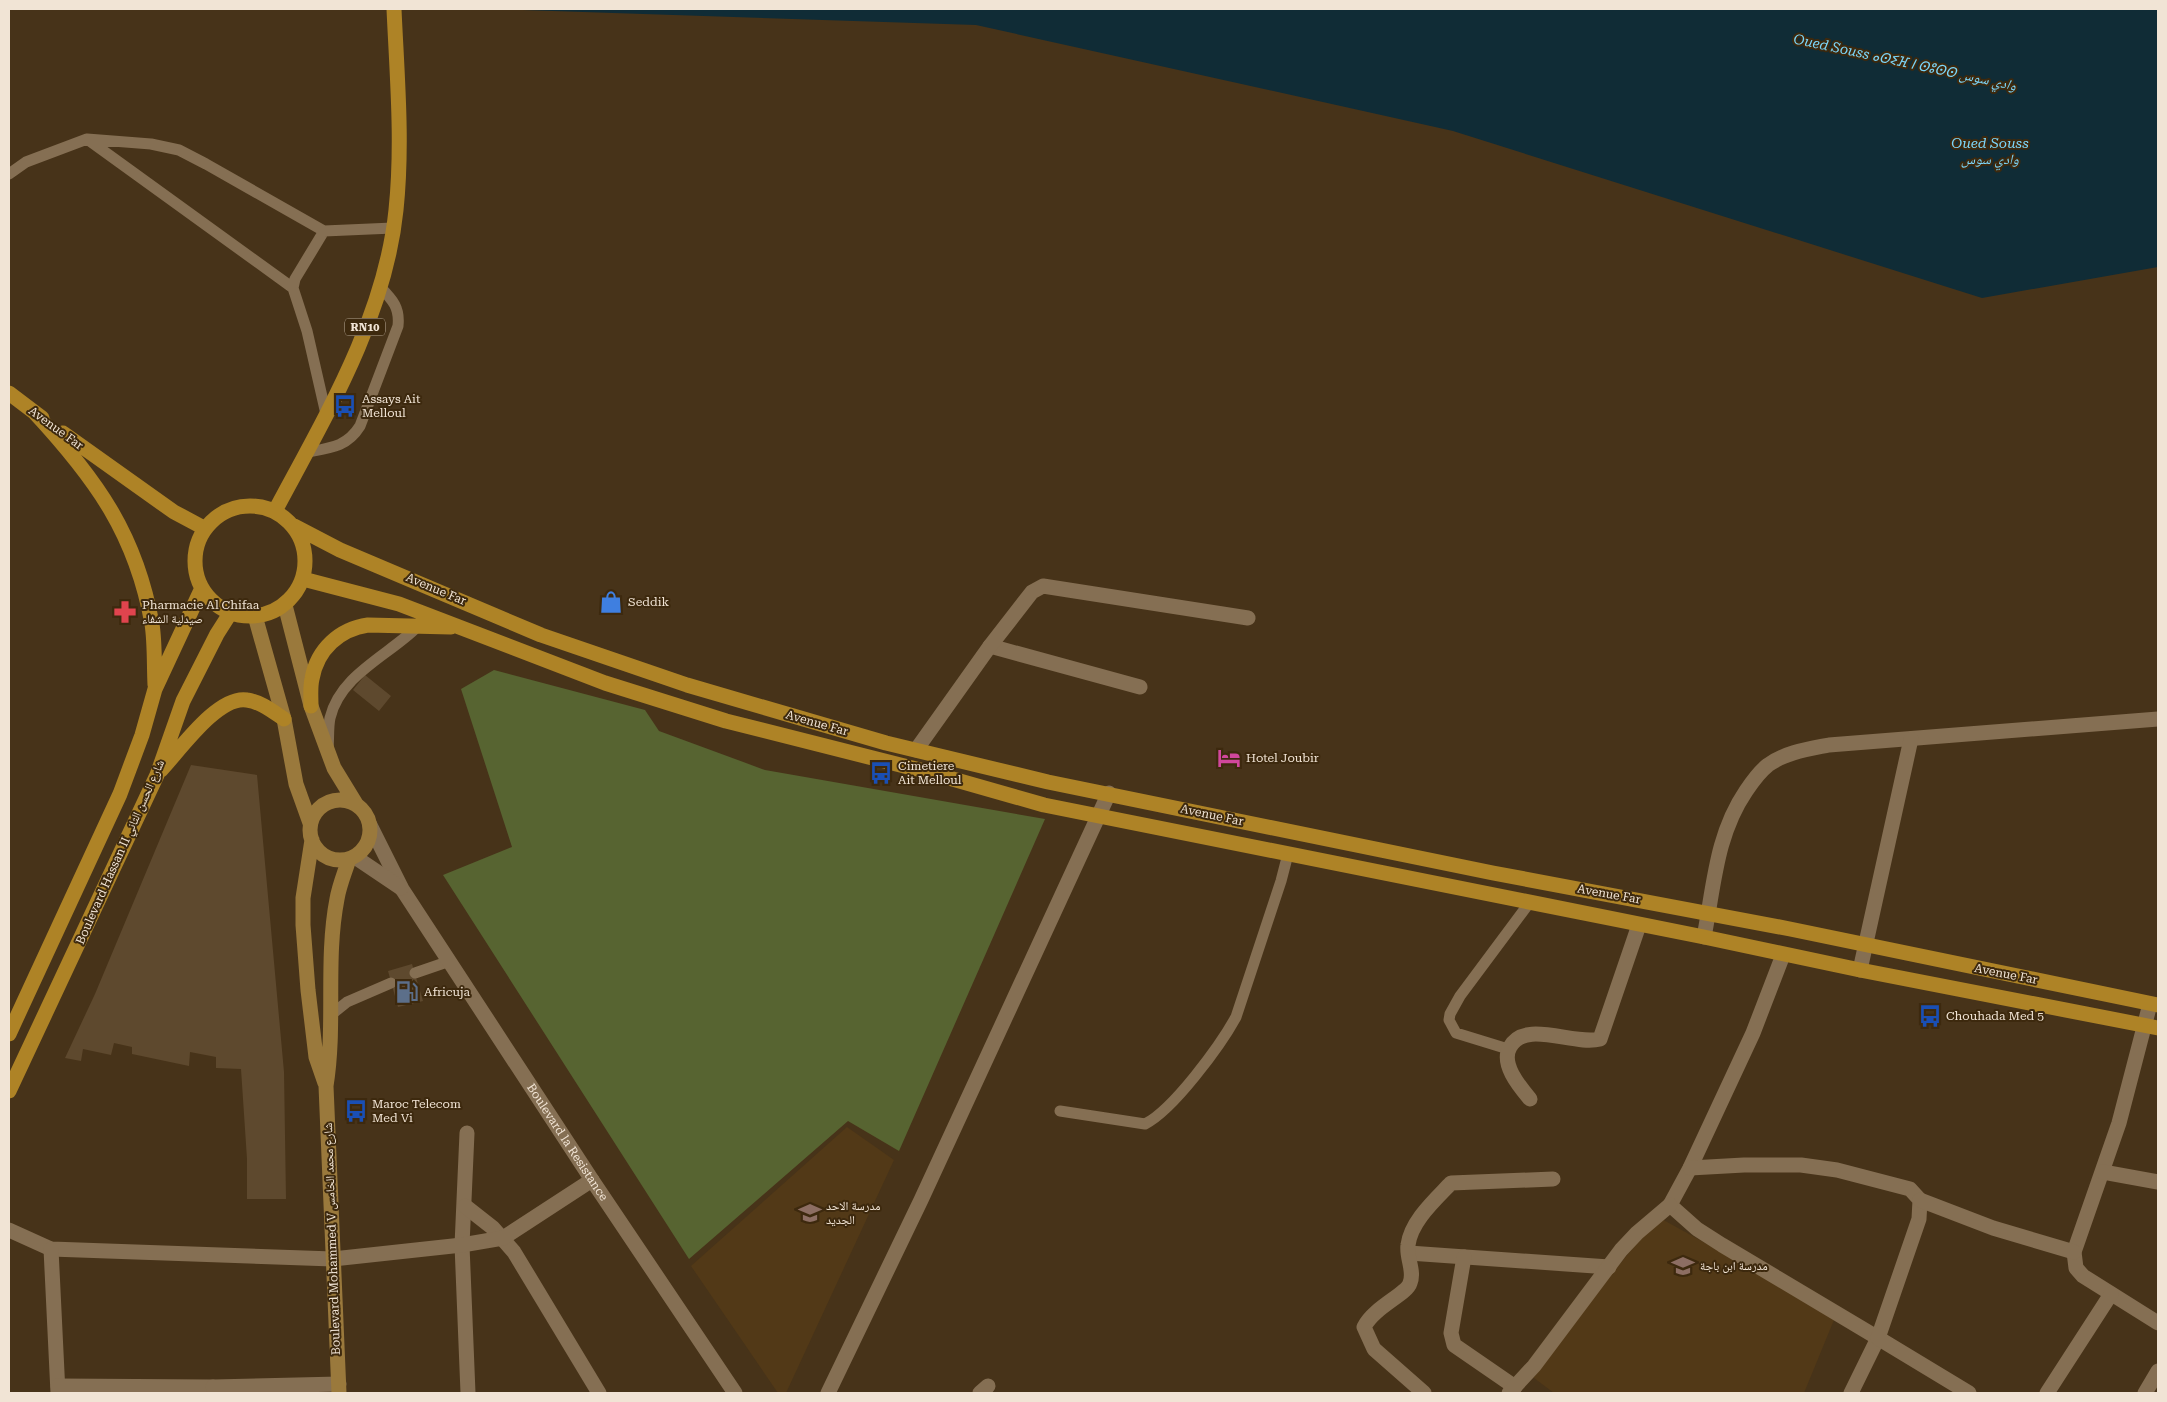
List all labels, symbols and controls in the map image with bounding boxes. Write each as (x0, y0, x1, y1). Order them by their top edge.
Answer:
water label: Oued Souss ⴰⵙⵉⴼ ⵏ ⵙⵓⵙⵙ وادي سوس (1791, 31, 2018, 97)
water label: Oued Souss وادي سوس (1951, 135, 2029, 171)
road number: RN10 (345, 318, 385, 336)
place label: Assays Ait Melloul (362, 392, 421, 420)
bus stop icon: Assays Ait Melloul (332, 393, 358, 419)
street label: Avenue Far (26, 404, 86, 453)
street label: Avenue Far (404, 570, 468, 608)
shop icon: Seddik (598, 589, 624, 615)
place label: Seddik (628, 595, 670, 609)
place label: Pharmacie Al Chifaa صيدلية الشفاء (142, 598, 260, 626)
pharmacy icon: Pharmacie Al Chifaa صيدلية الشفاء (112, 599, 138, 625)
street label: Avenue Far (784, 707, 850, 739)
hotel icon: Hotel Joubir (1216, 745, 1242, 771)
place label: Hotel Joubir (1246, 751, 1319, 765)
street label: Boulevard Hassan II شارع الحسن الثاني (73, 758, 170, 948)
place label: Cimetiere Ait Melloul (898, 759, 962, 787)
bus stop icon: Cimetiere Ait Melloul (868, 760, 894, 786)
street label: Avenue Far (1179, 801, 1245, 829)
street label: Avenue Far (1576, 882, 1642, 906)
street label: Avenue Far (1973, 961, 2039, 987)
fuel station icon: Africuja (394, 979, 420, 1005)
place label: Africuja (424, 985, 470, 999)
bus stop icon: Chouhada Med 5 (1917, 1003, 1943, 1029)
place label: Chouhada Med 5 (1946, 1009, 2044, 1023)
street label: Boulevard la Resistance (524, 1081, 611, 1204)
place label: Maroc Telecom Med Vi (372, 1097, 461, 1125)
bus stop icon: Maroc Telecom Med Vi (343, 1098, 369, 1124)
street label: Boulevard Mohammed V شارع محمد الخامس (321, 1122, 344, 1355)
place label: مدرسة الاحد الجديد (826, 1199, 881, 1227)
school or university icon: مدرسة الاحد الجديد (797, 1200, 823, 1226)
school or university icon: مدرسة ابن باجة (1670, 1253, 1696, 1279)
place label: مدرسة ابن باجة (1700, 1259, 1768, 1273)

